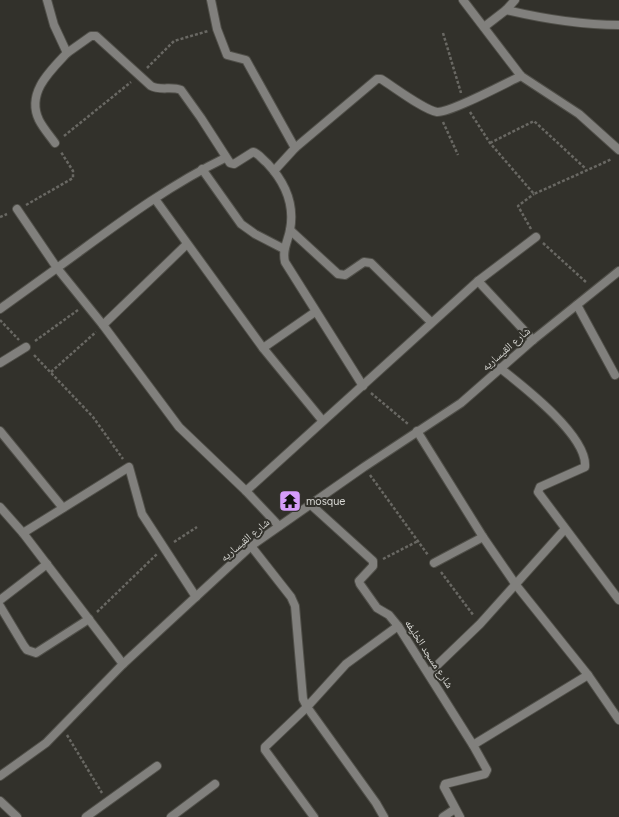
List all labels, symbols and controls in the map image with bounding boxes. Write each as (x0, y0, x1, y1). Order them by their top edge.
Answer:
street label: شارع القيساريه (479, 324, 533, 374)
temple icon: mosque (277, 488, 303, 514)
place label: mosque (306, 495, 345, 508)
street label: شارع القيساريه (218, 516, 272, 564)
street label: شارع مسجد الخليفه (402, 617, 456, 691)

